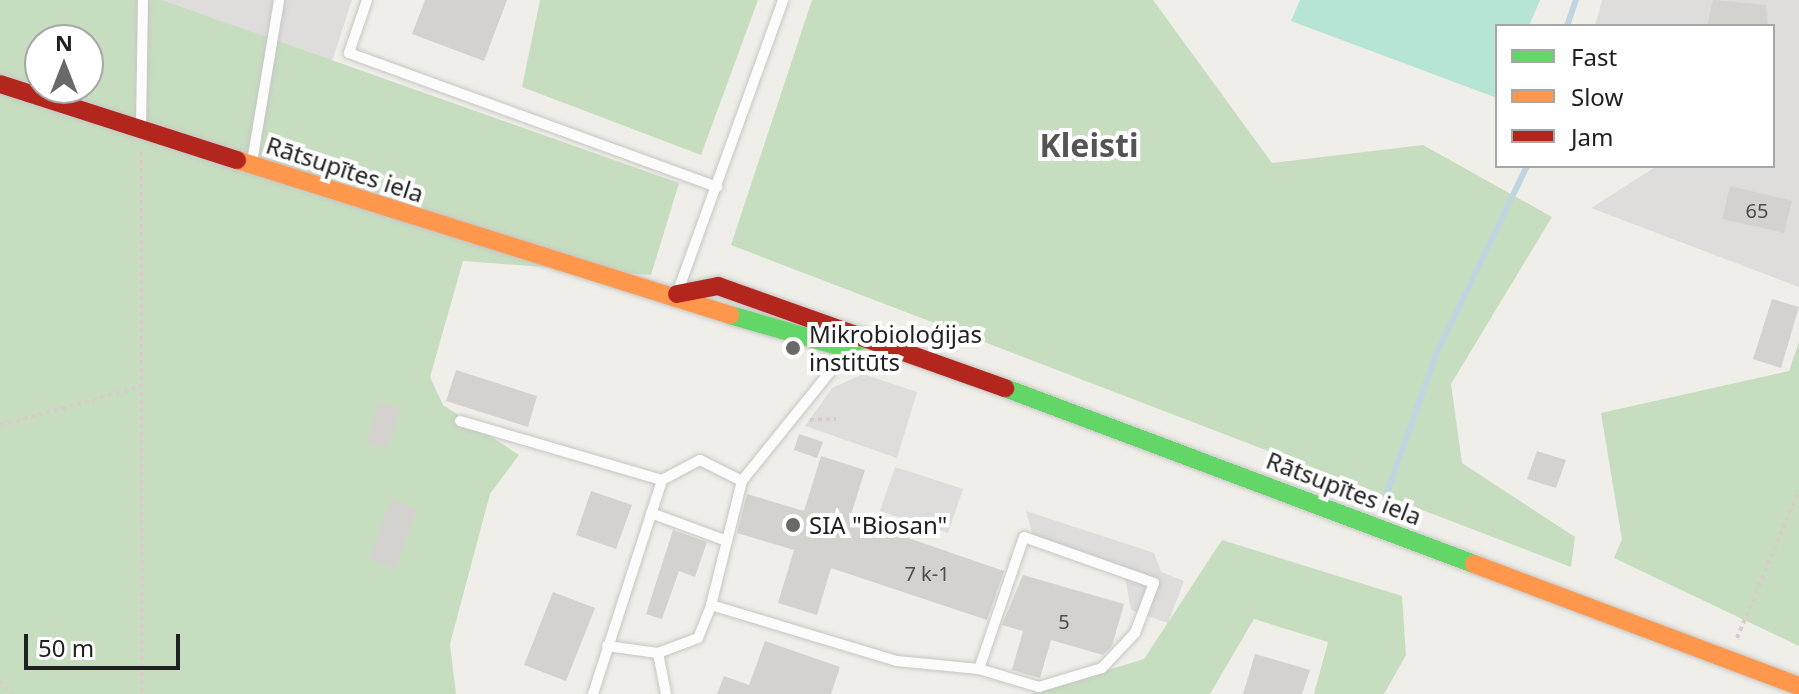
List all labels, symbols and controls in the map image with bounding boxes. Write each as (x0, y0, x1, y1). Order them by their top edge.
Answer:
north arrow (24, 24, 104, 104)
legend (1495, 24, 1775, 168)
text: N (55, 27, 73, 57)
text: Fast (1571, 40, 1617, 73)
text: Slow (1571, 80, 1623, 113)
text: Jam (1571, 120, 1613, 153)
district label: Kleisti (1040, 126, 1138, 164)
street label: Rātsupītes iela (263, 130, 427, 208)
house number: 65 (1746, 198, 1768, 222)
place label: Mikrobioloģijas institūts (809, 320, 982, 376)
marker: Mikrobioloģijas institūts (784, 339, 802, 357)
street label: Rātsupītes iela (1262, 445, 1426, 531)
place label: SIA "Biosan" (809, 511, 947, 539)
marker: SIA "Biosan" (784, 516, 802, 534)
house number: 7 k-1 (904, 561, 950, 585)
house number: 5 (1058, 609, 1070, 633)
scale bar (28, 618, 184, 668)
text: 50 m (38, 631, 94, 664)

